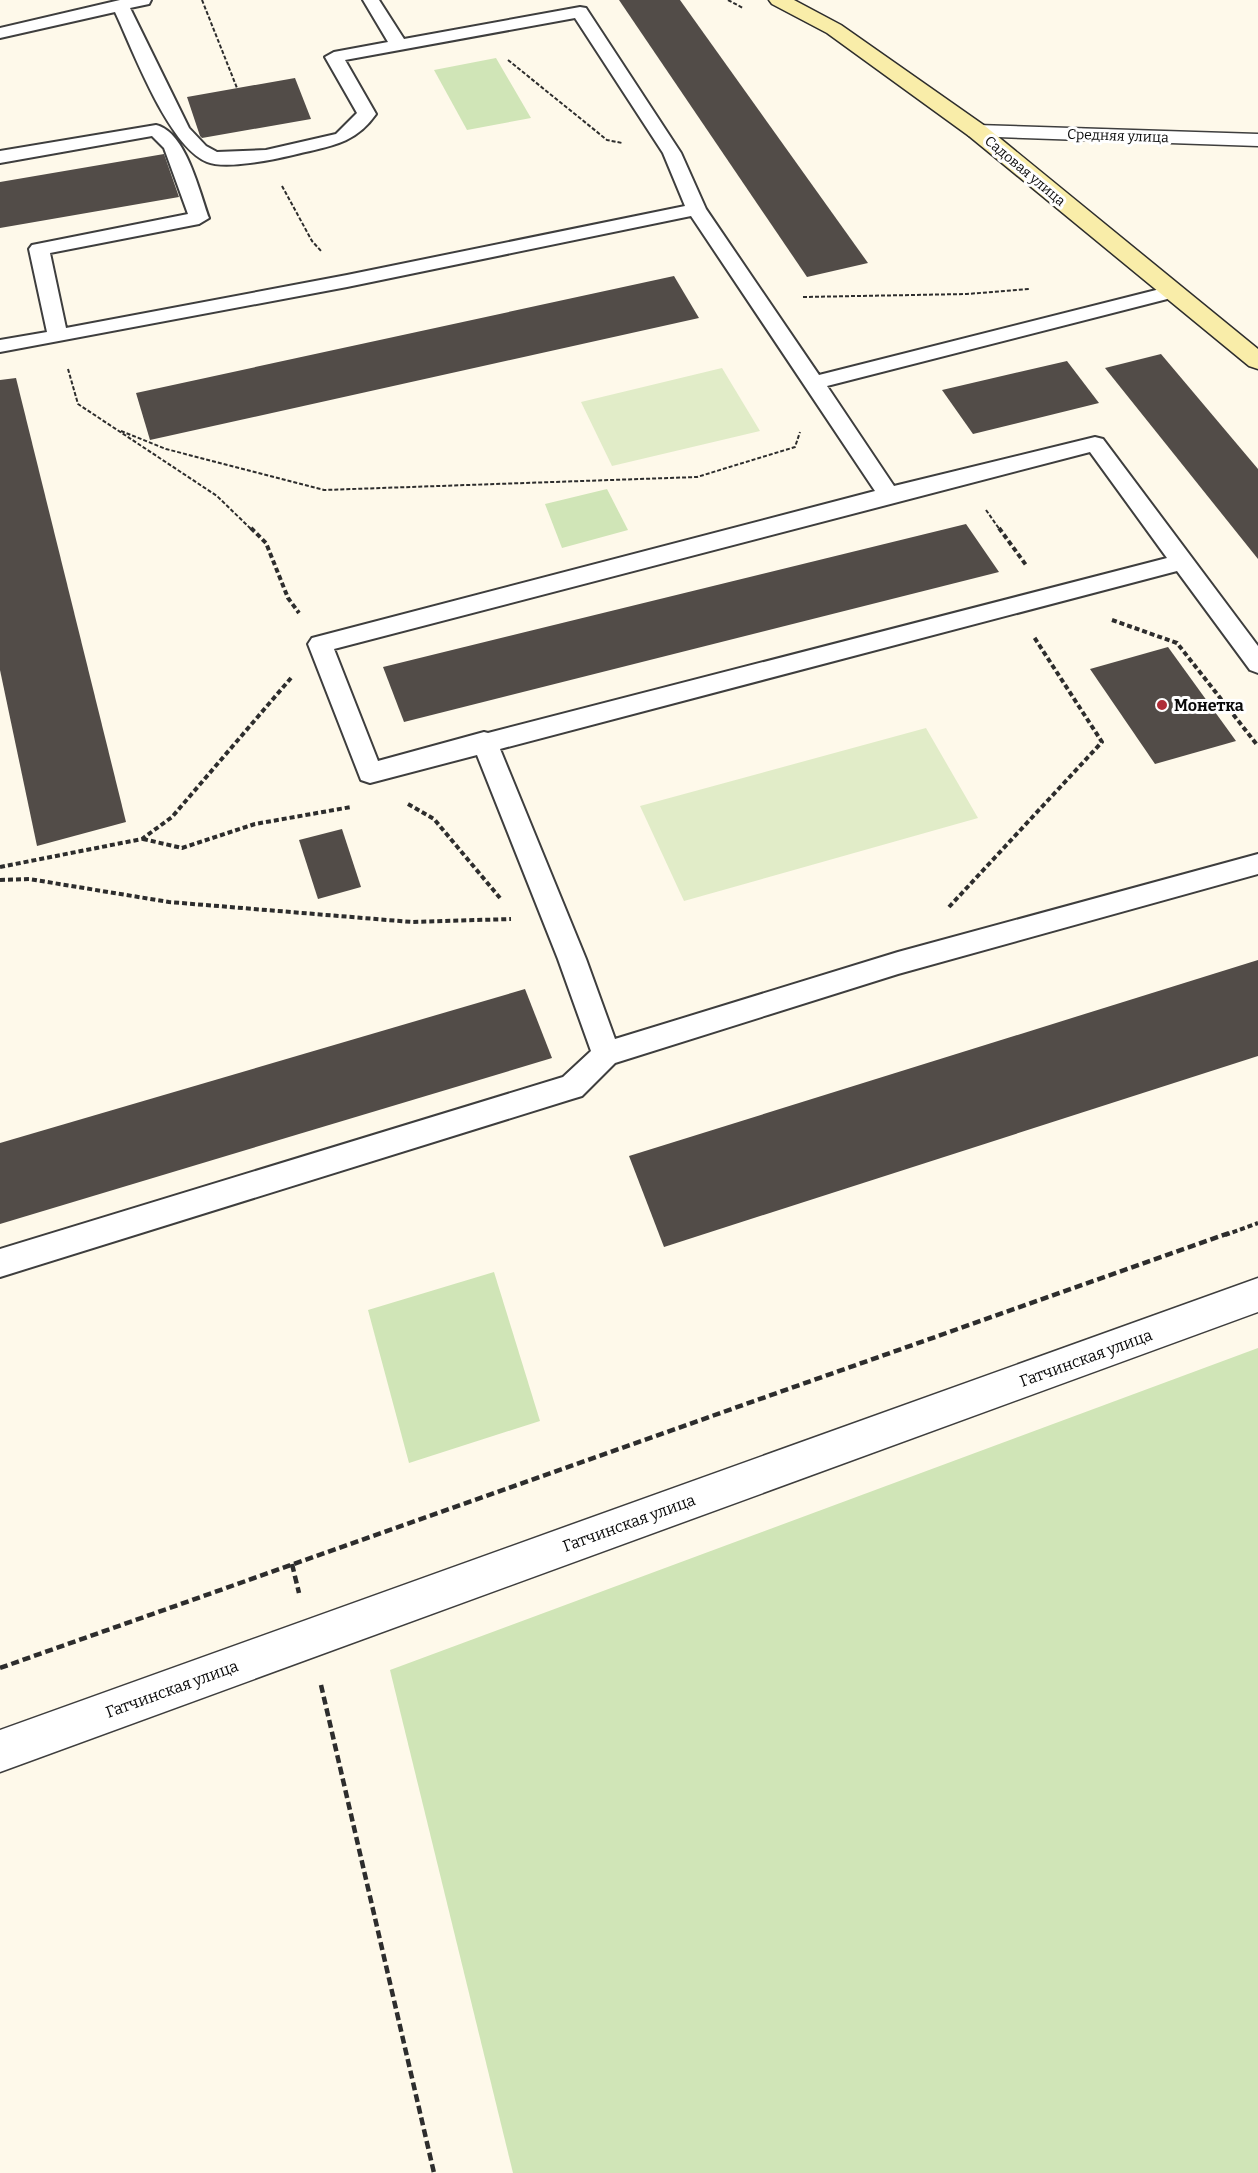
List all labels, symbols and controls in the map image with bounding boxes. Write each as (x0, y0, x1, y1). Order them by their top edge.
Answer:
street label: Средняя улица (1067, 126, 1169, 146)
street label: Садовая улица (981, 132, 1069, 210)
place label: Монетка (1174, 696, 1244, 715)
marker: Монетка (1155, 698, 1169, 712)
street label: Гатчинская улица (1017, 1325, 1155, 1391)
street label: Гатчинская улица (560, 1490, 698, 1556)
street label: Гатчинская улица (103, 1656, 241, 1722)

